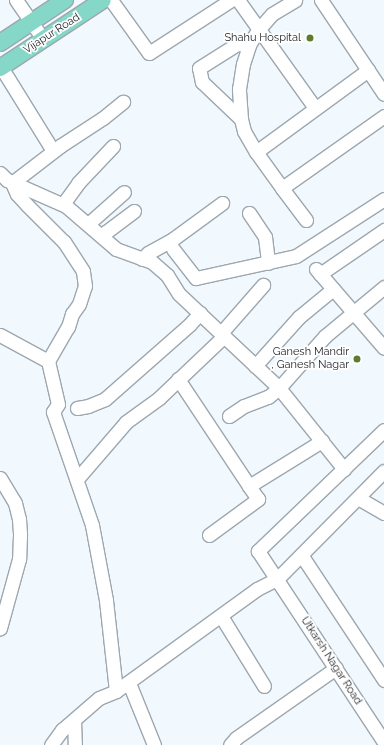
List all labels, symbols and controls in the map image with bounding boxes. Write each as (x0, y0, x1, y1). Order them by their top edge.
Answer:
street label: Vijapur Road (21, 11, 83, 57)
place label: Shahu Hospital (224, 31, 301, 45)
marker: Shahu Hospital (304, 32, 316, 44)
place label: Ganesh Mandir , Ganesh Nagar (271, 346, 349, 372)
marker: Ganesh Mandir , Ganesh Nagar (352, 354, 362, 364)
street label: Utkarsh Nagar Road (298, 614, 364, 708)

